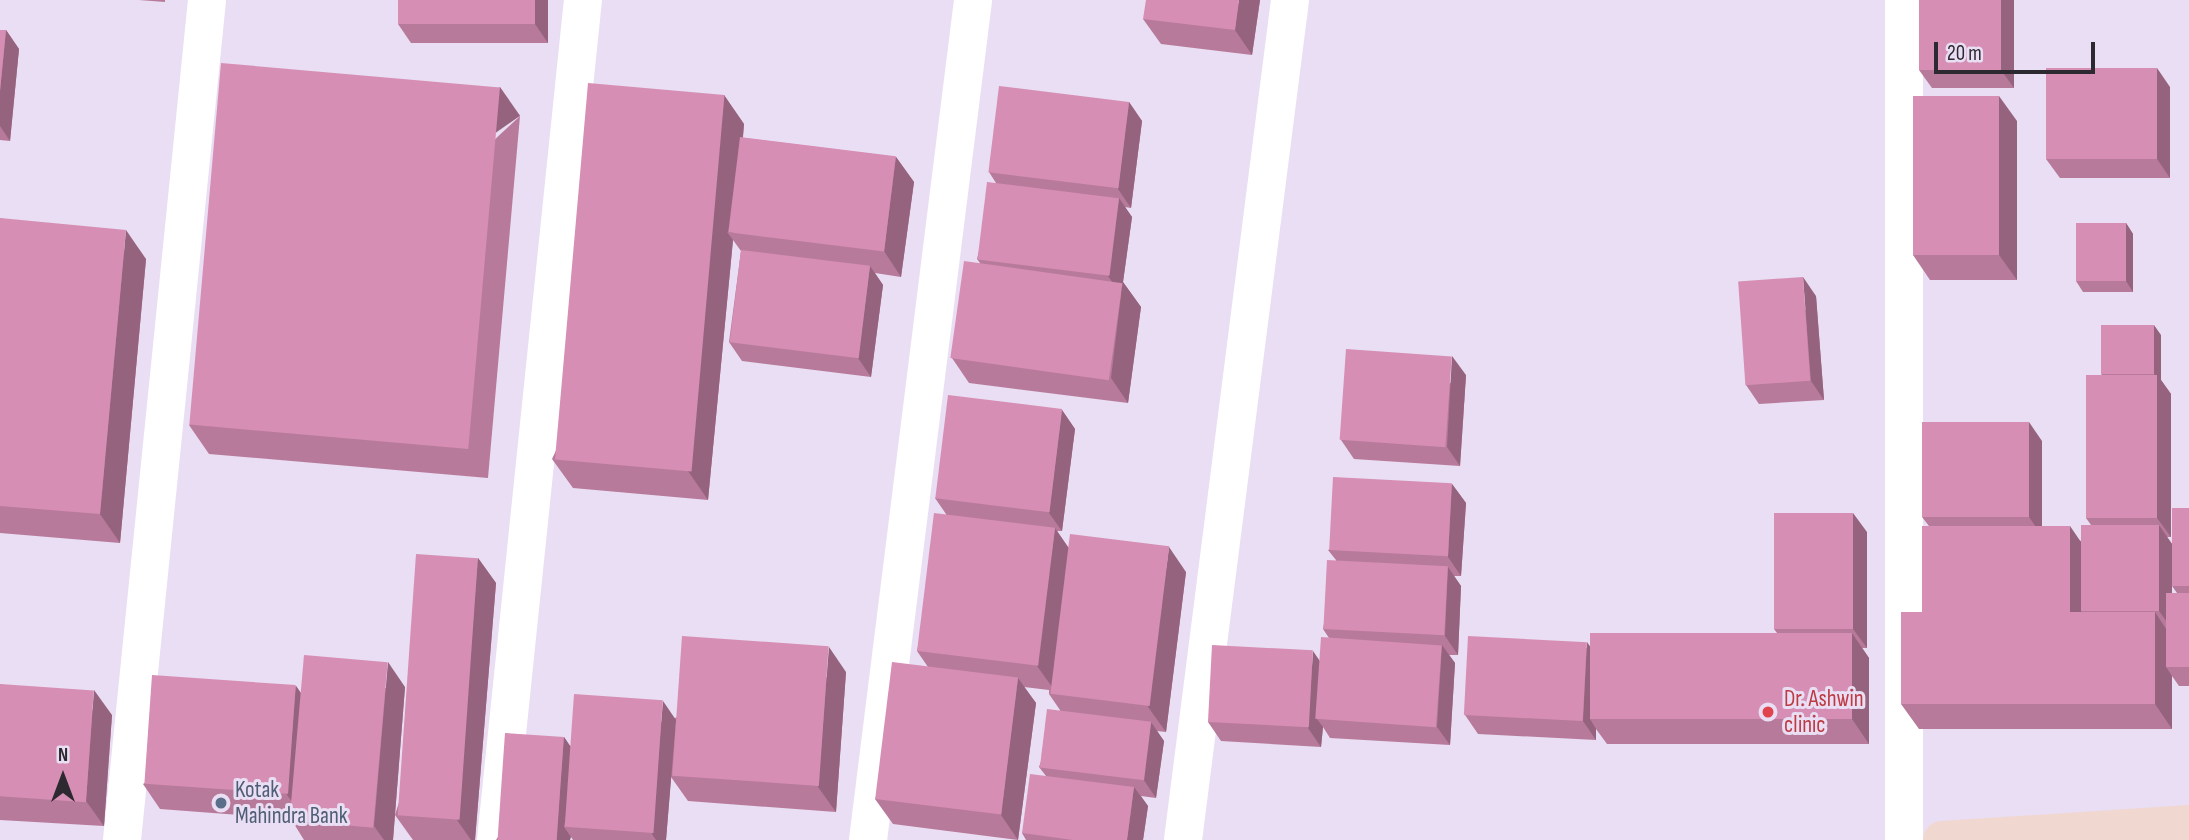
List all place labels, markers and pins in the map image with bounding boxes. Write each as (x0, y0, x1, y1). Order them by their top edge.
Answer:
place label: Dr. Ashwin clinic (1784, 685, 1864, 739)
marker: Dr. Ashwin clinic (1758, 702, 1778, 722)
place label: Kotak Mahindra Bank (235, 776, 348, 830)
marker: Kotak Mahindra Bank (213, 795, 229, 811)

